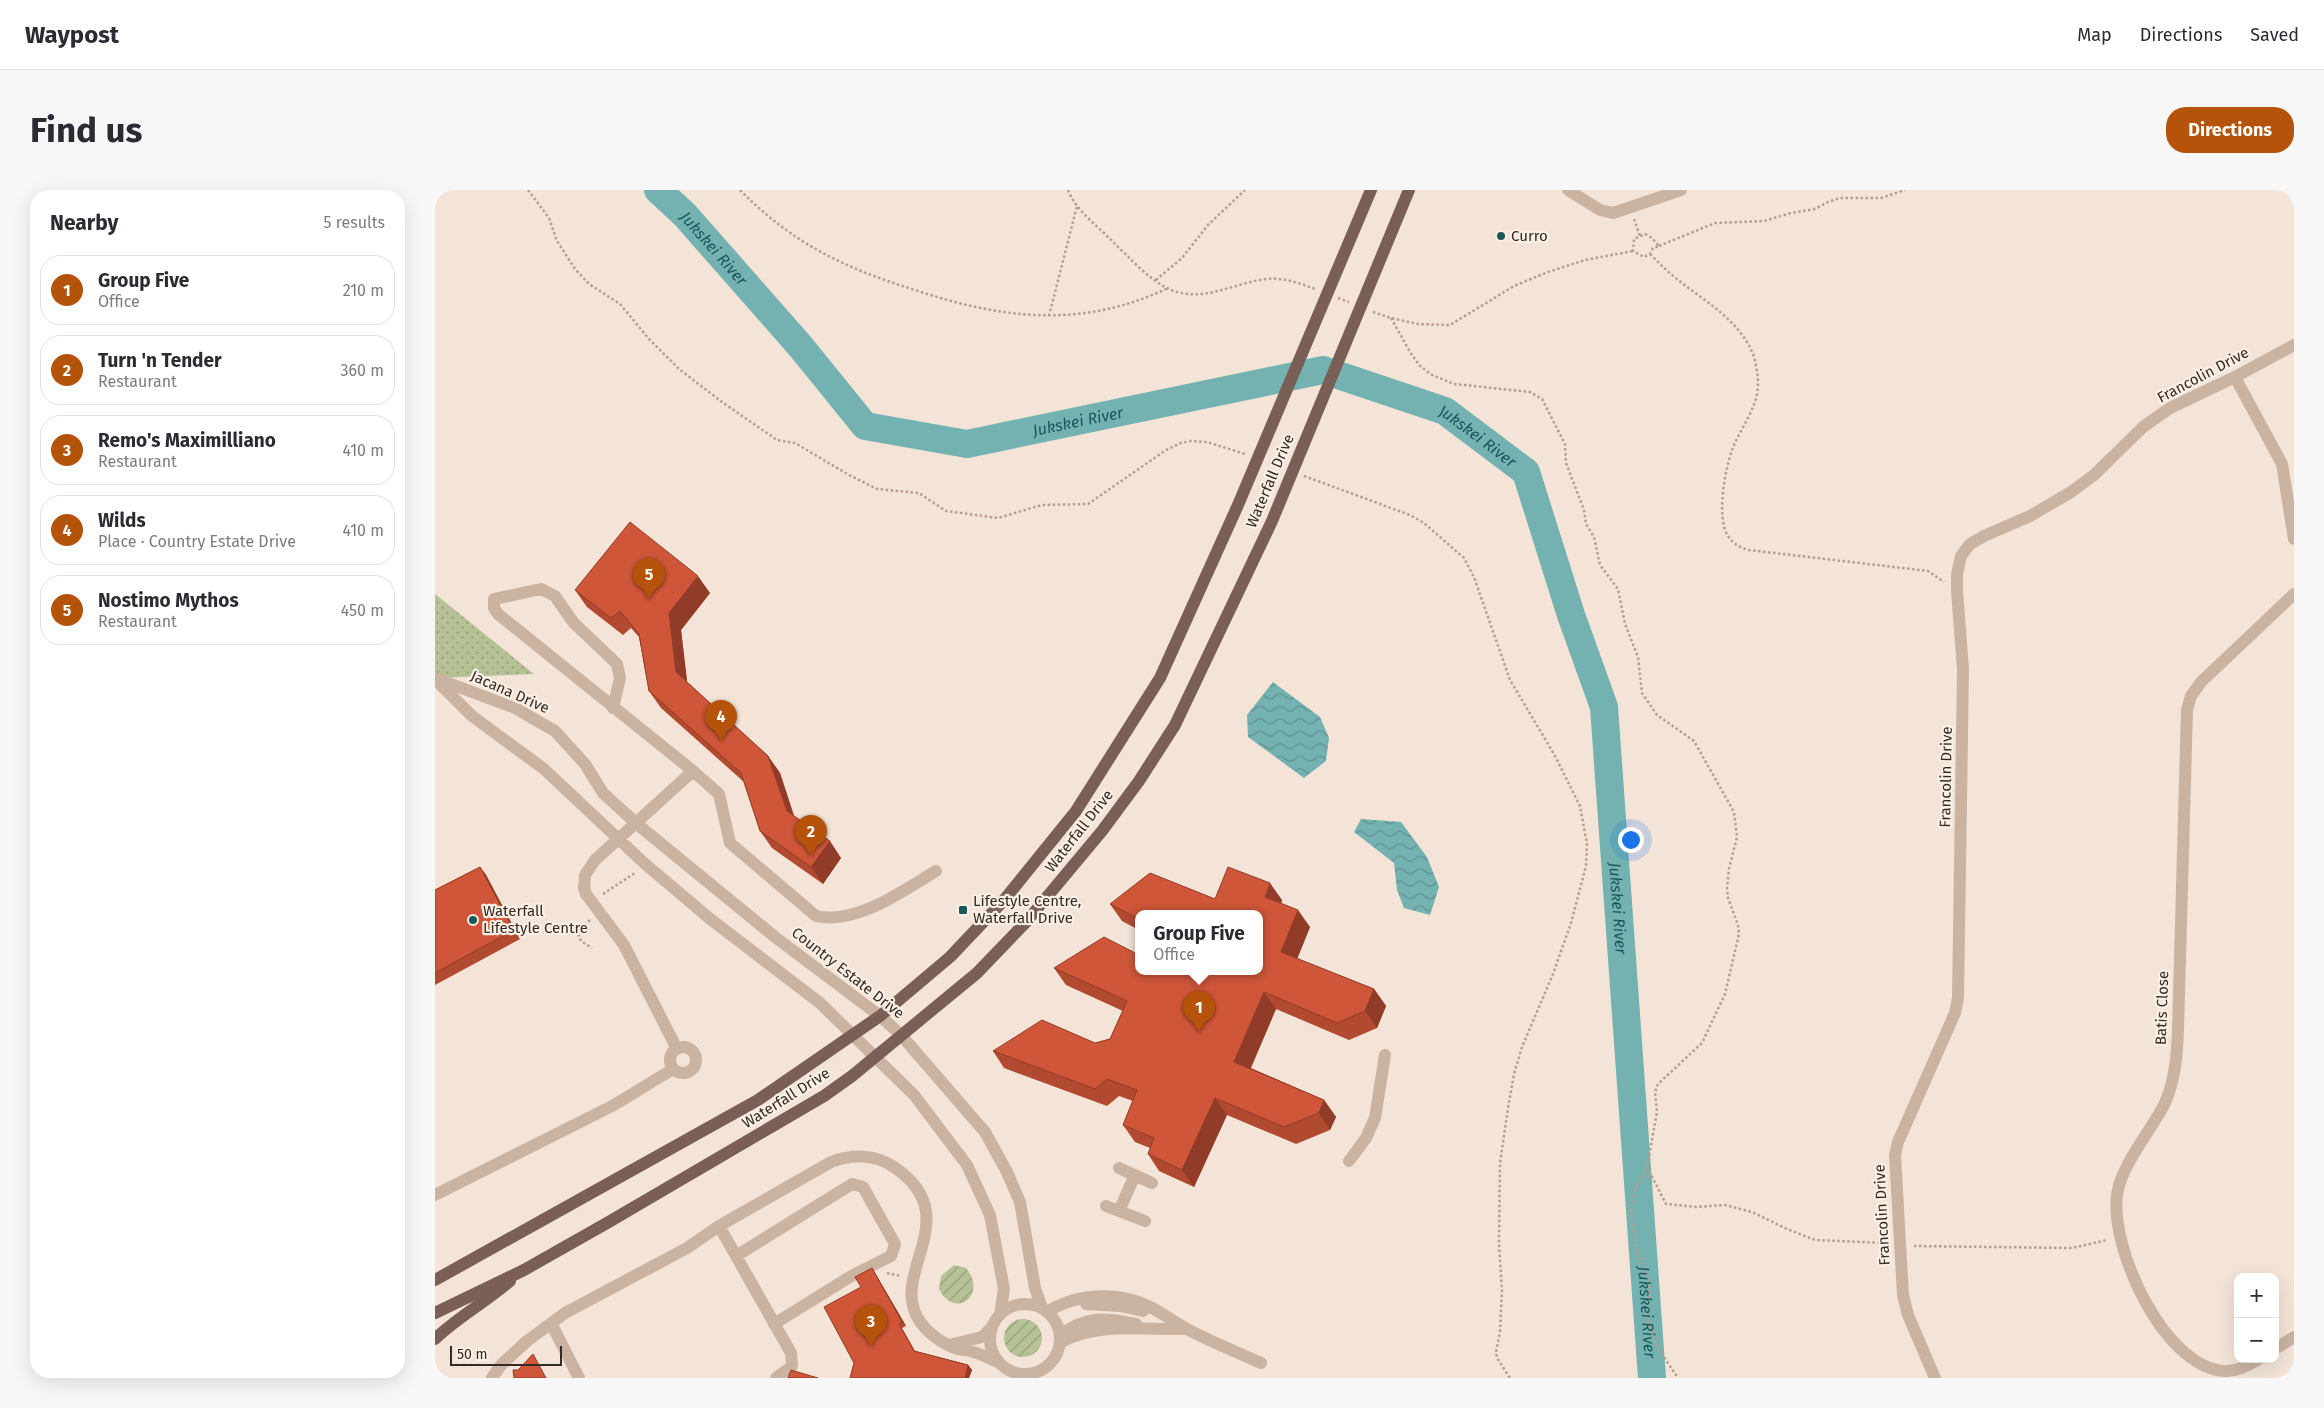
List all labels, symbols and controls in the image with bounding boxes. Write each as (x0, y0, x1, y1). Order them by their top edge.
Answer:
text: Waypost (25, 21, 119, 49)
text: Map (2077, 24, 2112, 46)
text: Directions (2140, 24, 2222, 46)
text: Saved (2250, 24, 2299, 46)
button: Directions (2166, 107, 2294, 153)
text: Find us (30, 109, 142, 151)
water label: Jukskei River (676, 207, 752, 290)
text: Nearby (50, 210, 118, 236)
text: 5 results (324, 213, 385, 232)
place label: Curro (1511, 227, 1548, 245)
marker: Curro (1495, 230, 1507, 242)
text: Group Five (98, 269, 189, 292)
text: 1 (63, 281, 71, 300)
text: 210 m (343, 281, 384, 300)
text: Office (98, 292, 140, 311)
street label: Francolin Drive (2154, 343, 2252, 407)
text: Turn 'n Tender (98, 349, 222, 372)
text: 2 (63, 361, 71, 380)
text: 360 m (341, 361, 384, 380)
text: Restaurant (98, 372, 177, 391)
water label: Jukskei River (1436, 401, 1521, 472)
water label: Jukskei River (1030, 403, 1126, 440)
text: Remo's Maximilliano (98, 429, 276, 452)
street label: Waterfall Drive (1242, 432, 1298, 530)
text: 3 (63, 441, 71, 460)
text: 410 m (343, 441, 384, 460)
text: Restaurant (98, 452, 177, 471)
text: Wilds (98, 509, 146, 532)
text: 4 (62, 521, 72, 540)
text: 410 m (343, 521, 384, 540)
text: Place · Country Estate Drive (98, 532, 296, 551)
pin: 5 (633, 558, 665, 599)
text: Nostimo Mythos (98, 589, 239, 612)
text: 5 (63, 601, 71, 620)
text: 450 m (341, 601, 384, 620)
text: Restaurant (98, 612, 177, 631)
street label: Jacana Drive (468, 667, 552, 717)
pin: 4 (705, 700, 737, 741)
street label: Francolin Drive (1936, 726, 1956, 828)
street label: Waterfall Drive (1041, 786, 1117, 876)
pin: 2 (795, 815, 827, 856)
your location (1618, 827, 1644, 853)
water label: Jukskei River (1605, 861, 1631, 956)
place label: Lifestyle Centre, Waterfall Drive (973, 892, 1081, 927)
place label: Waterfall Lifestyle Centre (483, 902, 588, 937)
marker: Lifestyle Centre, Waterfall Drive (957, 904, 969, 916)
popup (1135, 910, 1263, 975)
marker: Waterfall Lifestyle Centre (467, 914, 479, 926)
text: Group Five (1153, 922, 1245, 945)
street label: Country Estate Drive (788, 923, 908, 1023)
text: Office (1153, 945, 1195, 964)
street label: Batis Close (2152, 970, 2172, 1046)
pin: 1 (1183, 991, 1215, 1032)
street label: Waterfall Drive (739, 1064, 833, 1132)
street label: Francolin Drive (1870, 1164, 1894, 1266)
water label: Jukskei River (1634, 1265, 1660, 1360)
map controls (2234, 1273, 2279, 1363)
button: + (2234, 1273, 2279, 1318)
pin: 3 (855, 1305, 887, 1346)
button: − (2234, 1318, 2279, 1363)
scale bar (450, 1343, 563, 1366)
text: 50 m (457, 1346, 488, 1363)

